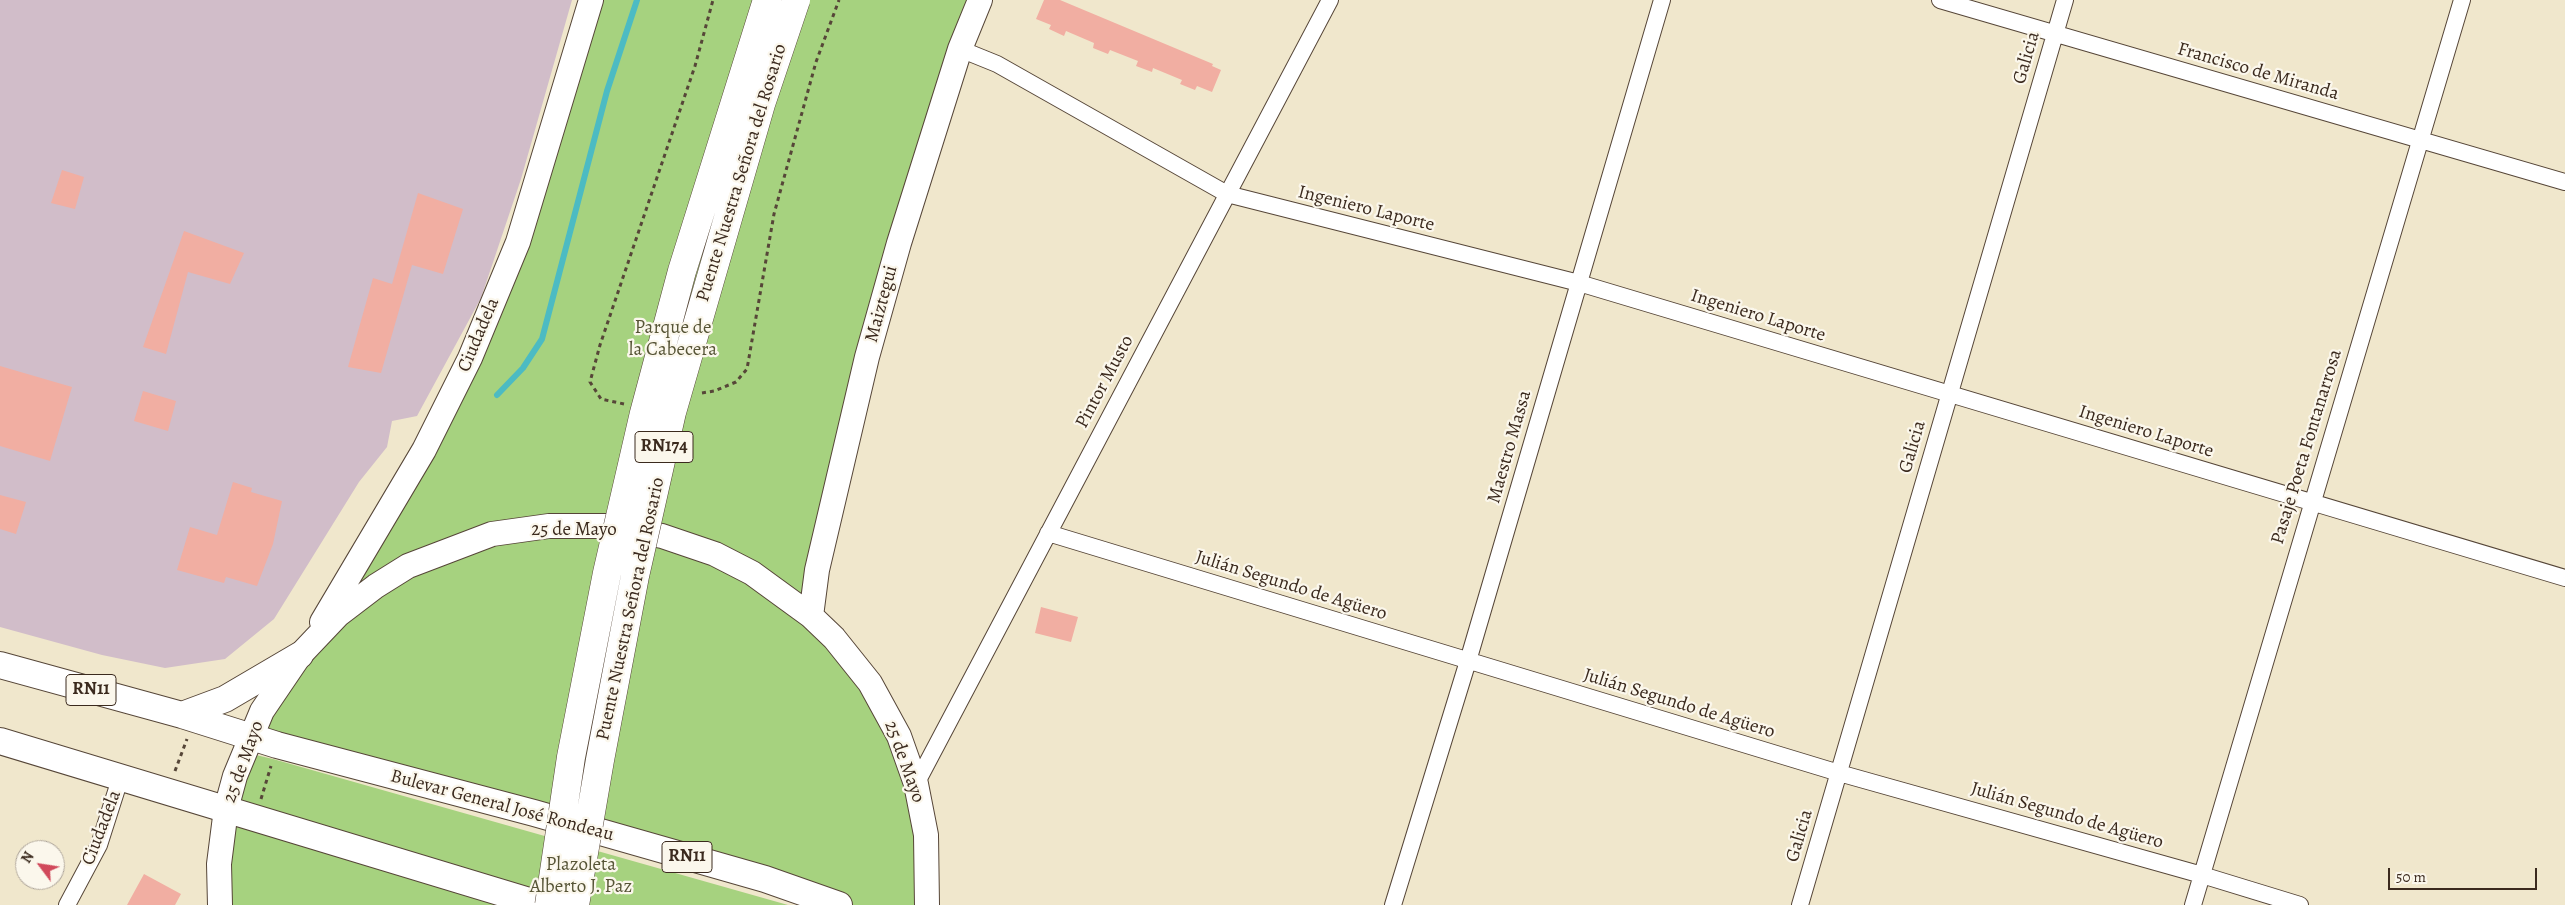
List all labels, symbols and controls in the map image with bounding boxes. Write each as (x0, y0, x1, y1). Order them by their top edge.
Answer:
street label: Galicia (2009, 29, 2045, 87)
street label: Francisco de Miranda (2175, 38, 2341, 106)
street label: Puente Nuestra Señora del Rosario (692, 41, 792, 305)
street label: Ingeniero Laporte (1295, 181, 1437, 237)
street label: Maiztegui (861, 263, 903, 345)
street label: Ingeniero Laporte (1688, 285, 1828, 347)
street label: Ciudadela (453, 294, 505, 376)
park label: Parque de la Cabecera (629, 317, 717, 361)
street label: Pintor Musto (1071, 332, 1139, 432)
street label: Pasaje Poeta Fontanarrosa (2267, 347, 2347, 547)
street label: Maestro Massa (1483, 388, 1537, 506)
street label: Ingeniero Laporte (2076, 401, 2216, 463)
street label: Galicia (1895, 418, 1931, 476)
road number: RN174 (635, 432, 693, 462)
street label: Puente Nuestra Señora del Rosario (592, 475, 670, 743)
street label: 25 de Mayo (531, 519, 617, 541)
street label: Julián Segundo de Agüero (1193, 546, 1389, 626)
street label: Julián Segundo de Agüero (1581, 664, 1777, 744)
road number: RN11 (66, 674, 116, 706)
street label: 25 de Mayo (219, 718, 269, 806)
street label: 25 de Mayo (879, 718, 929, 806)
street label: Bulevar General José Rondeau (388, 765, 616, 847)
street label: Julián Segundo de Agüero (1968, 778, 2166, 854)
street label: Ciudadela (77, 787, 127, 869)
street label: Galicia (1782, 807, 1818, 865)
north arrow (15, 840, 65, 890)
road number: RN11 (662, 842, 712, 872)
text: N (17, 848, 38, 867)
park label: Plazoleta Alberto J. Paz (530, 854, 632, 898)
scale bar (2390, 858, 2539, 890)
text: 50 m (2396, 867, 2426, 887)

